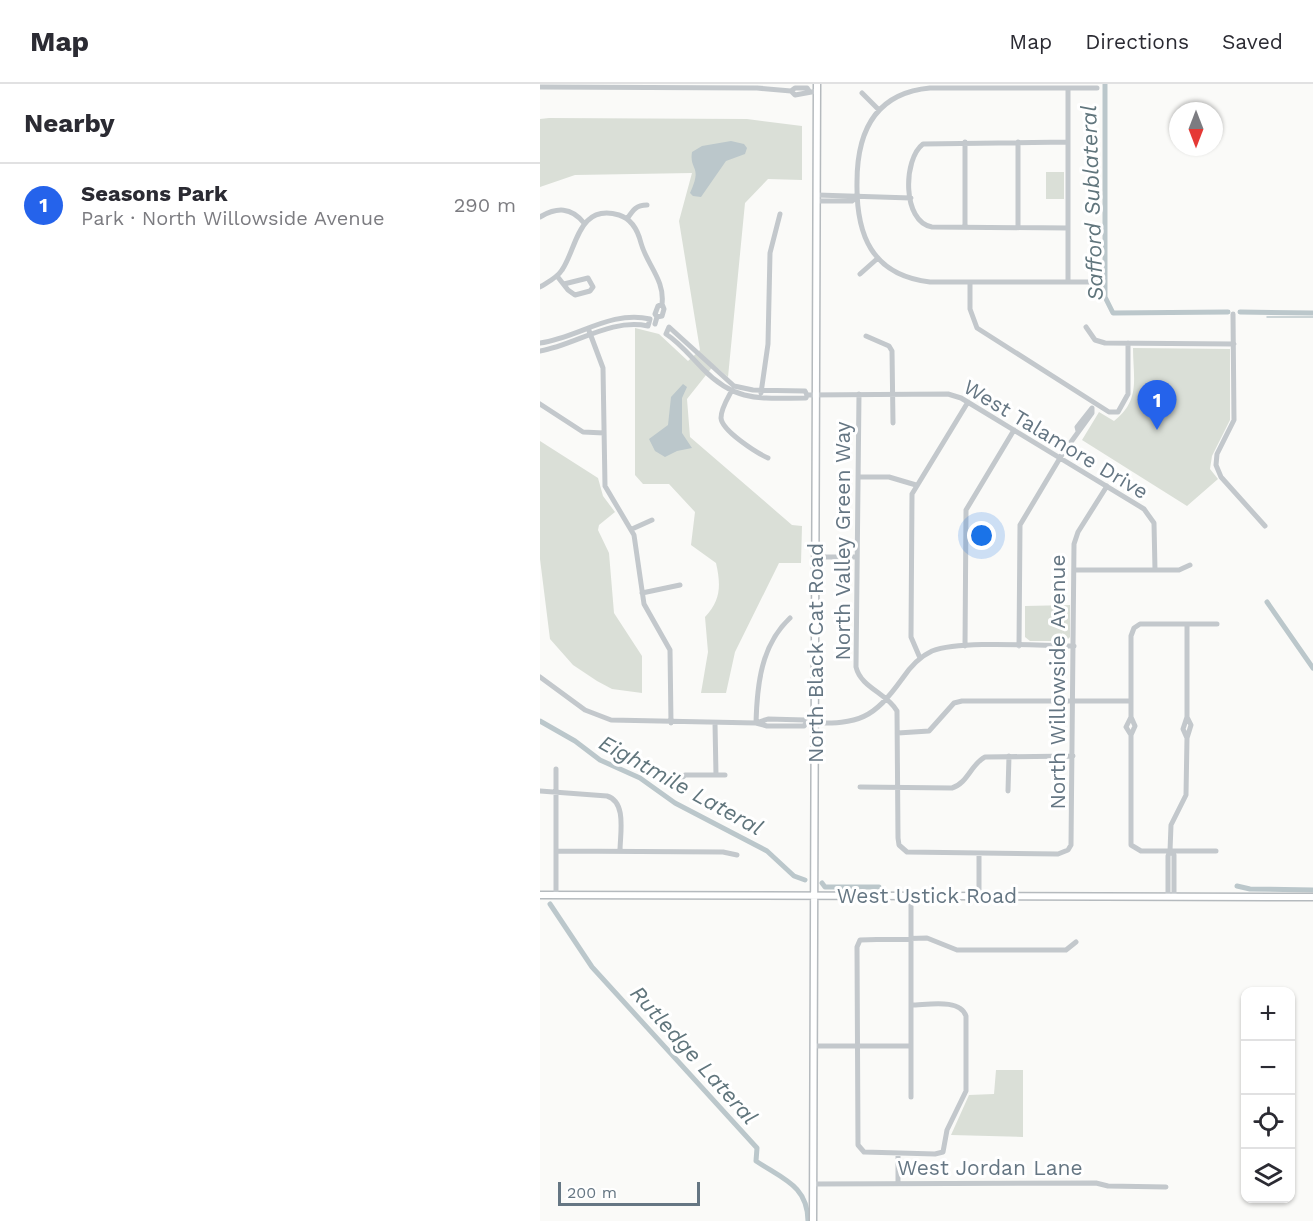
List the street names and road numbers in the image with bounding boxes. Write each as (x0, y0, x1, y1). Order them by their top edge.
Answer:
street label: West Talamore Drive (959, 374, 1153, 504)
street label: North Valley Green Way (830, 421, 855, 660)
street label: North Black Cat Road (803, 543, 828, 763)
street label: North Willowside Avenue (1045, 555, 1070, 809)
street label: West Ustick Road (837, 883, 1017, 908)
street label: West Jordan Lane (897, 1155, 1083, 1180)

